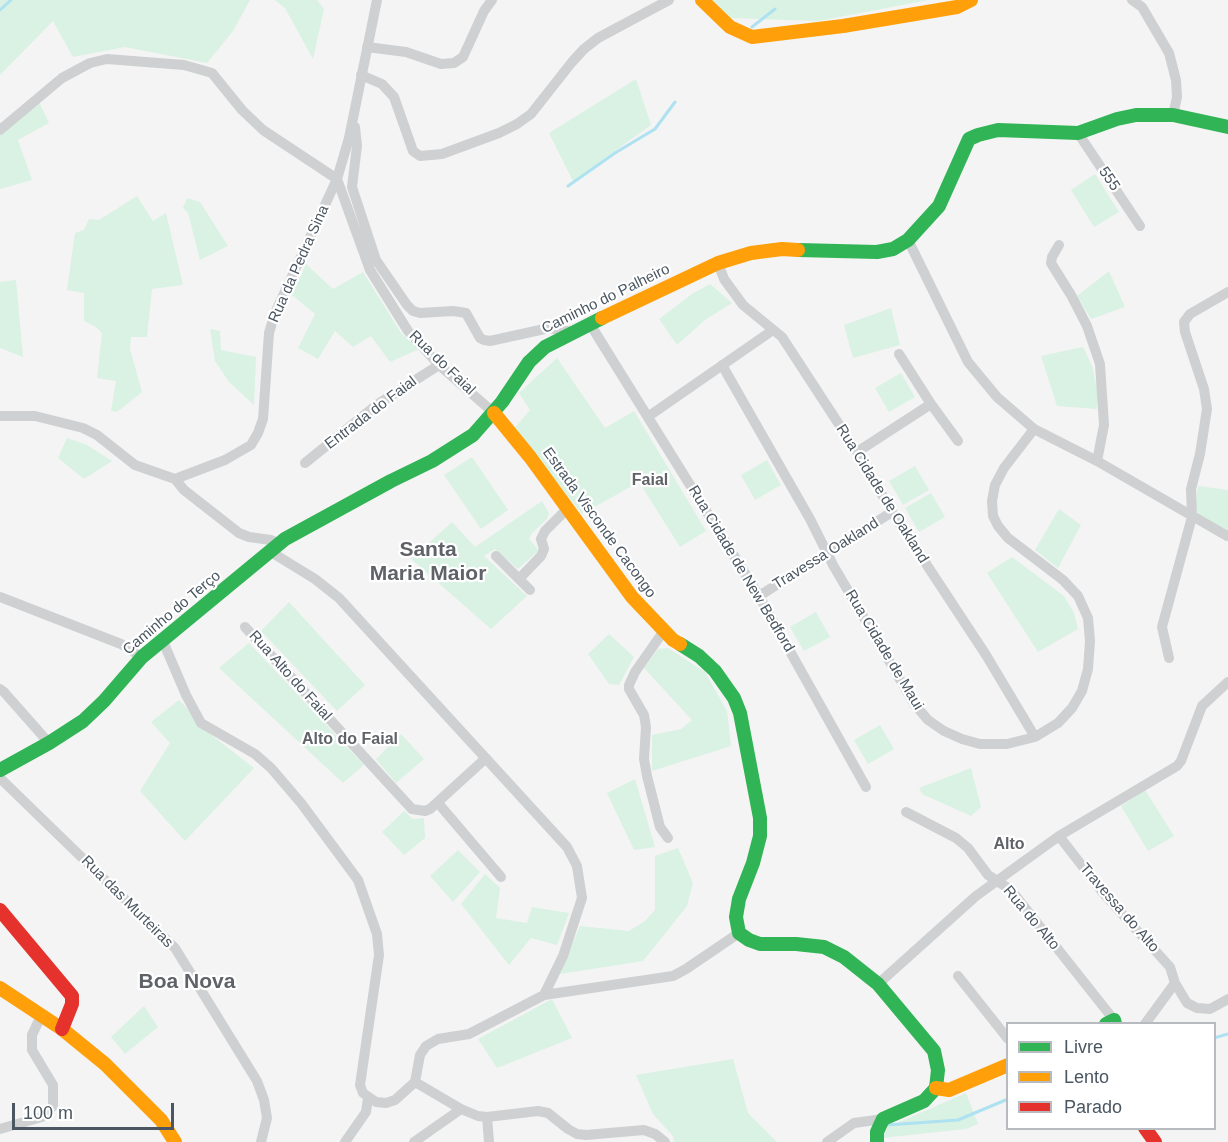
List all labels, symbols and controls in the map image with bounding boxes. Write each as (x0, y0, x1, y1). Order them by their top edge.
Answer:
street label: 555 (1095, 164, 1123, 194)
street label: Rua da Pedra Sina (265, 202, 333, 326)
street label: Caminho do Palheiro (539, 260, 673, 338)
street label: Rua do Faial (405, 327, 479, 399)
street label: Entrada do Faial (322, 373, 420, 453)
street label: Rua Cidade de Oakland (832, 421, 932, 567)
street label: Estrada Visconde Cacongo (538, 444, 660, 602)
district label: Faial (632, 471, 668, 491)
street label: Rua Cidade de New Bedford (684, 483, 798, 655)
street label: Travessa Oakland (770, 514, 882, 594)
district label: Santa Maria Maior (370, 537, 486, 587)
street label: Caminho do Terço (120, 567, 224, 659)
street label: Rua Cidade de Maui (841, 587, 927, 713)
street label: Rua Alto do Faial (245, 627, 335, 725)
district label: Alto do Faial (302, 730, 398, 750)
district label: Alto (993, 835, 1025, 855)
street label: Rua das Murteiras (77, 852, 177, 952)
street label: Travessa do Alto (1075, 860, 1163, 956)
street label: Rua do Alto (999, 882, 1063, 954)
district label: Boa Nova (139, 969, 235, 995)
legend (1006, 1022, 1216, 1130)
text: Livre (1064, 1037, 1103, 1057)
text: Lento (1064, 1067, 1109, 1087)
scale bar (15, 1091, 177, 1129)
text: Parado (1064, 1097, 1122, 1117)
text: 100 m (23, 1103, 73, 1123)

